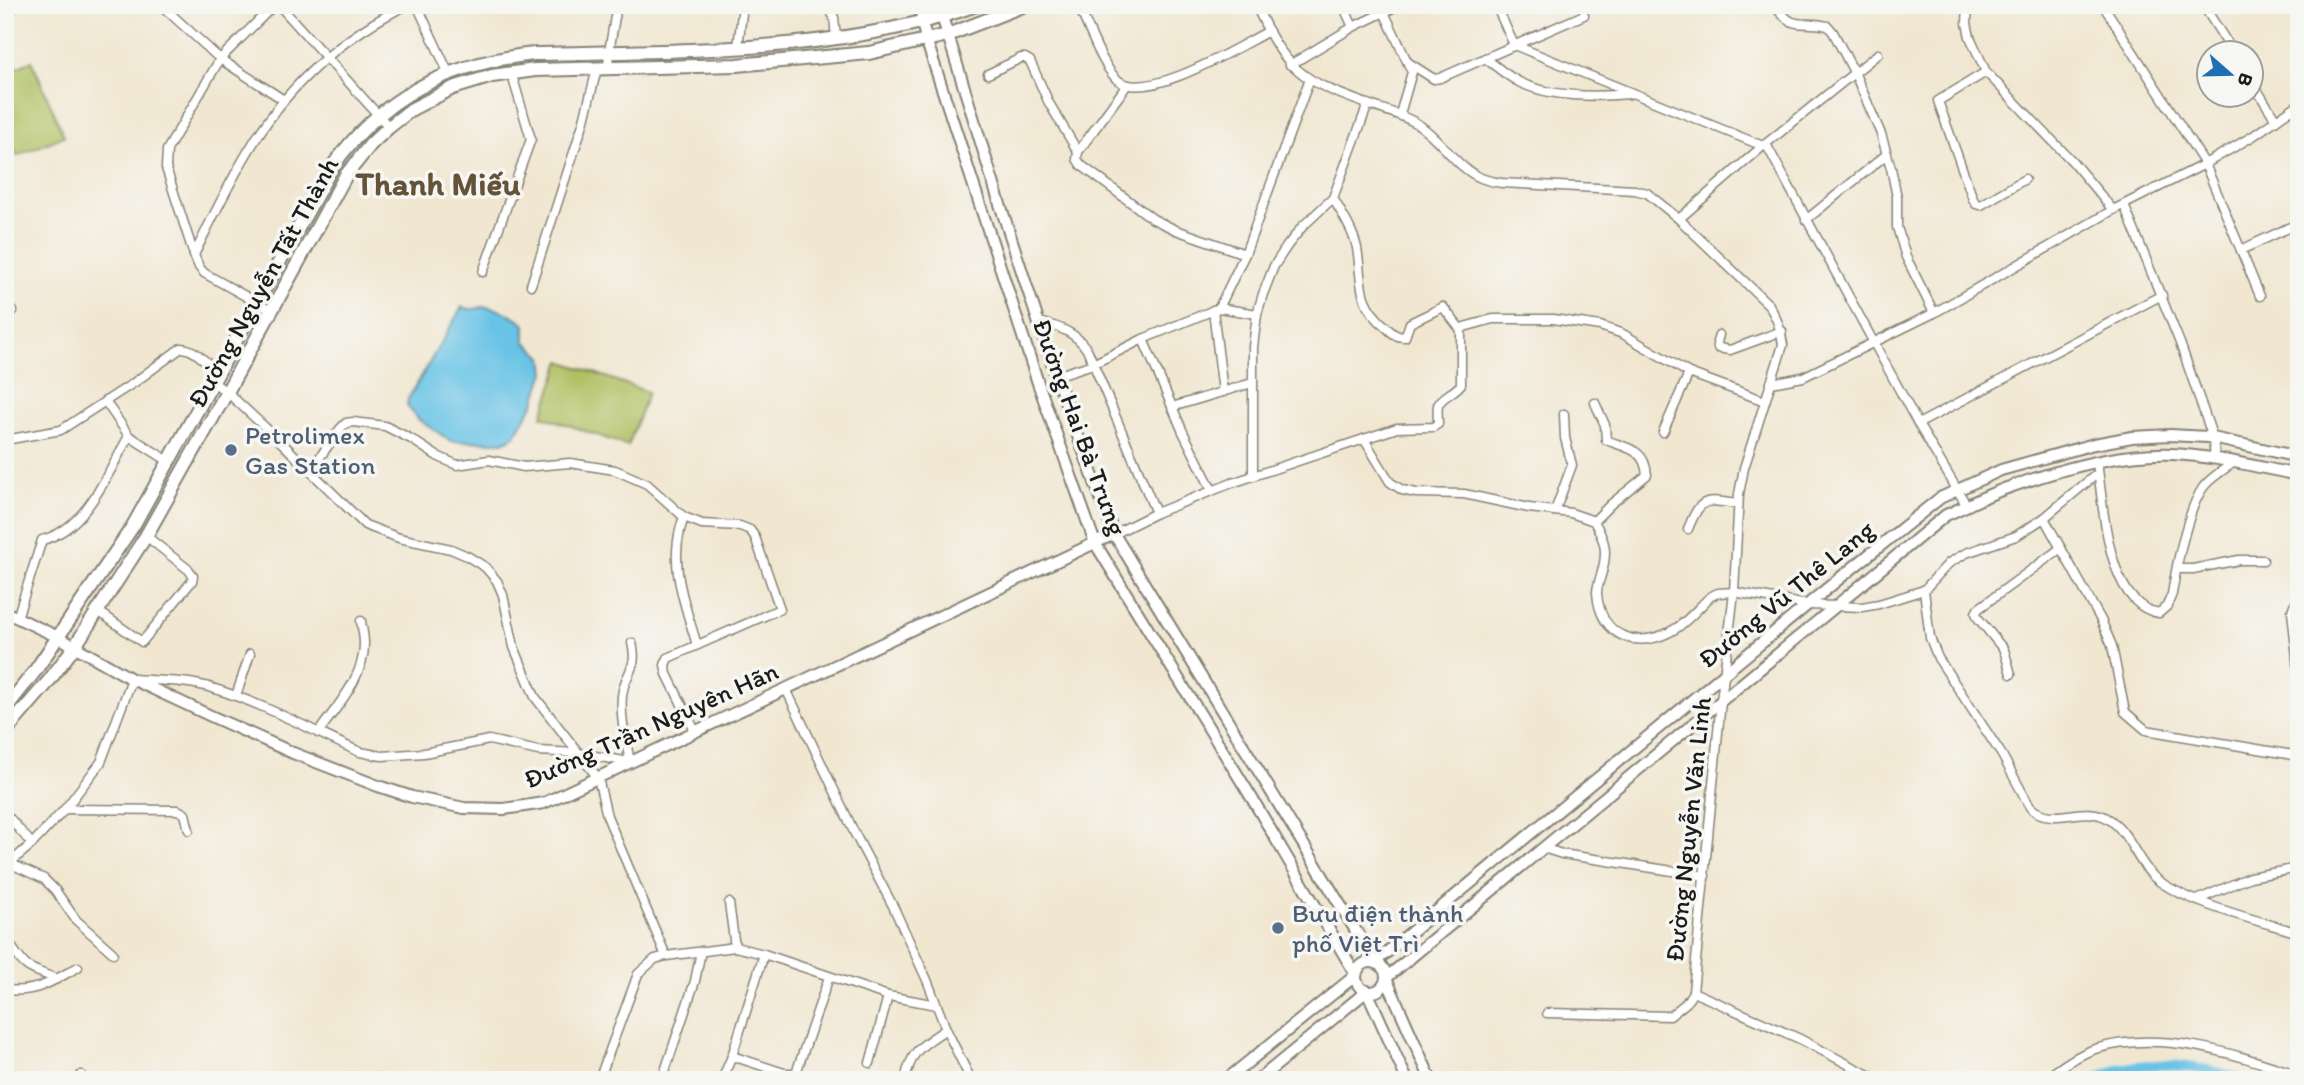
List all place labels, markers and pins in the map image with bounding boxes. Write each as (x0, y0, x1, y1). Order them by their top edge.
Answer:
place label: Petrolimex Gas Station (245, 419, 376, 481)
marker: Petrolimex Gas Station (223, 442, 239, 458)
place label: Bưu điện thành phố Việt Trì (1292, 897, 1463, 959)
marker: Bưu điện thành phố Việt Trì (1270, 920, 1286, 936)

